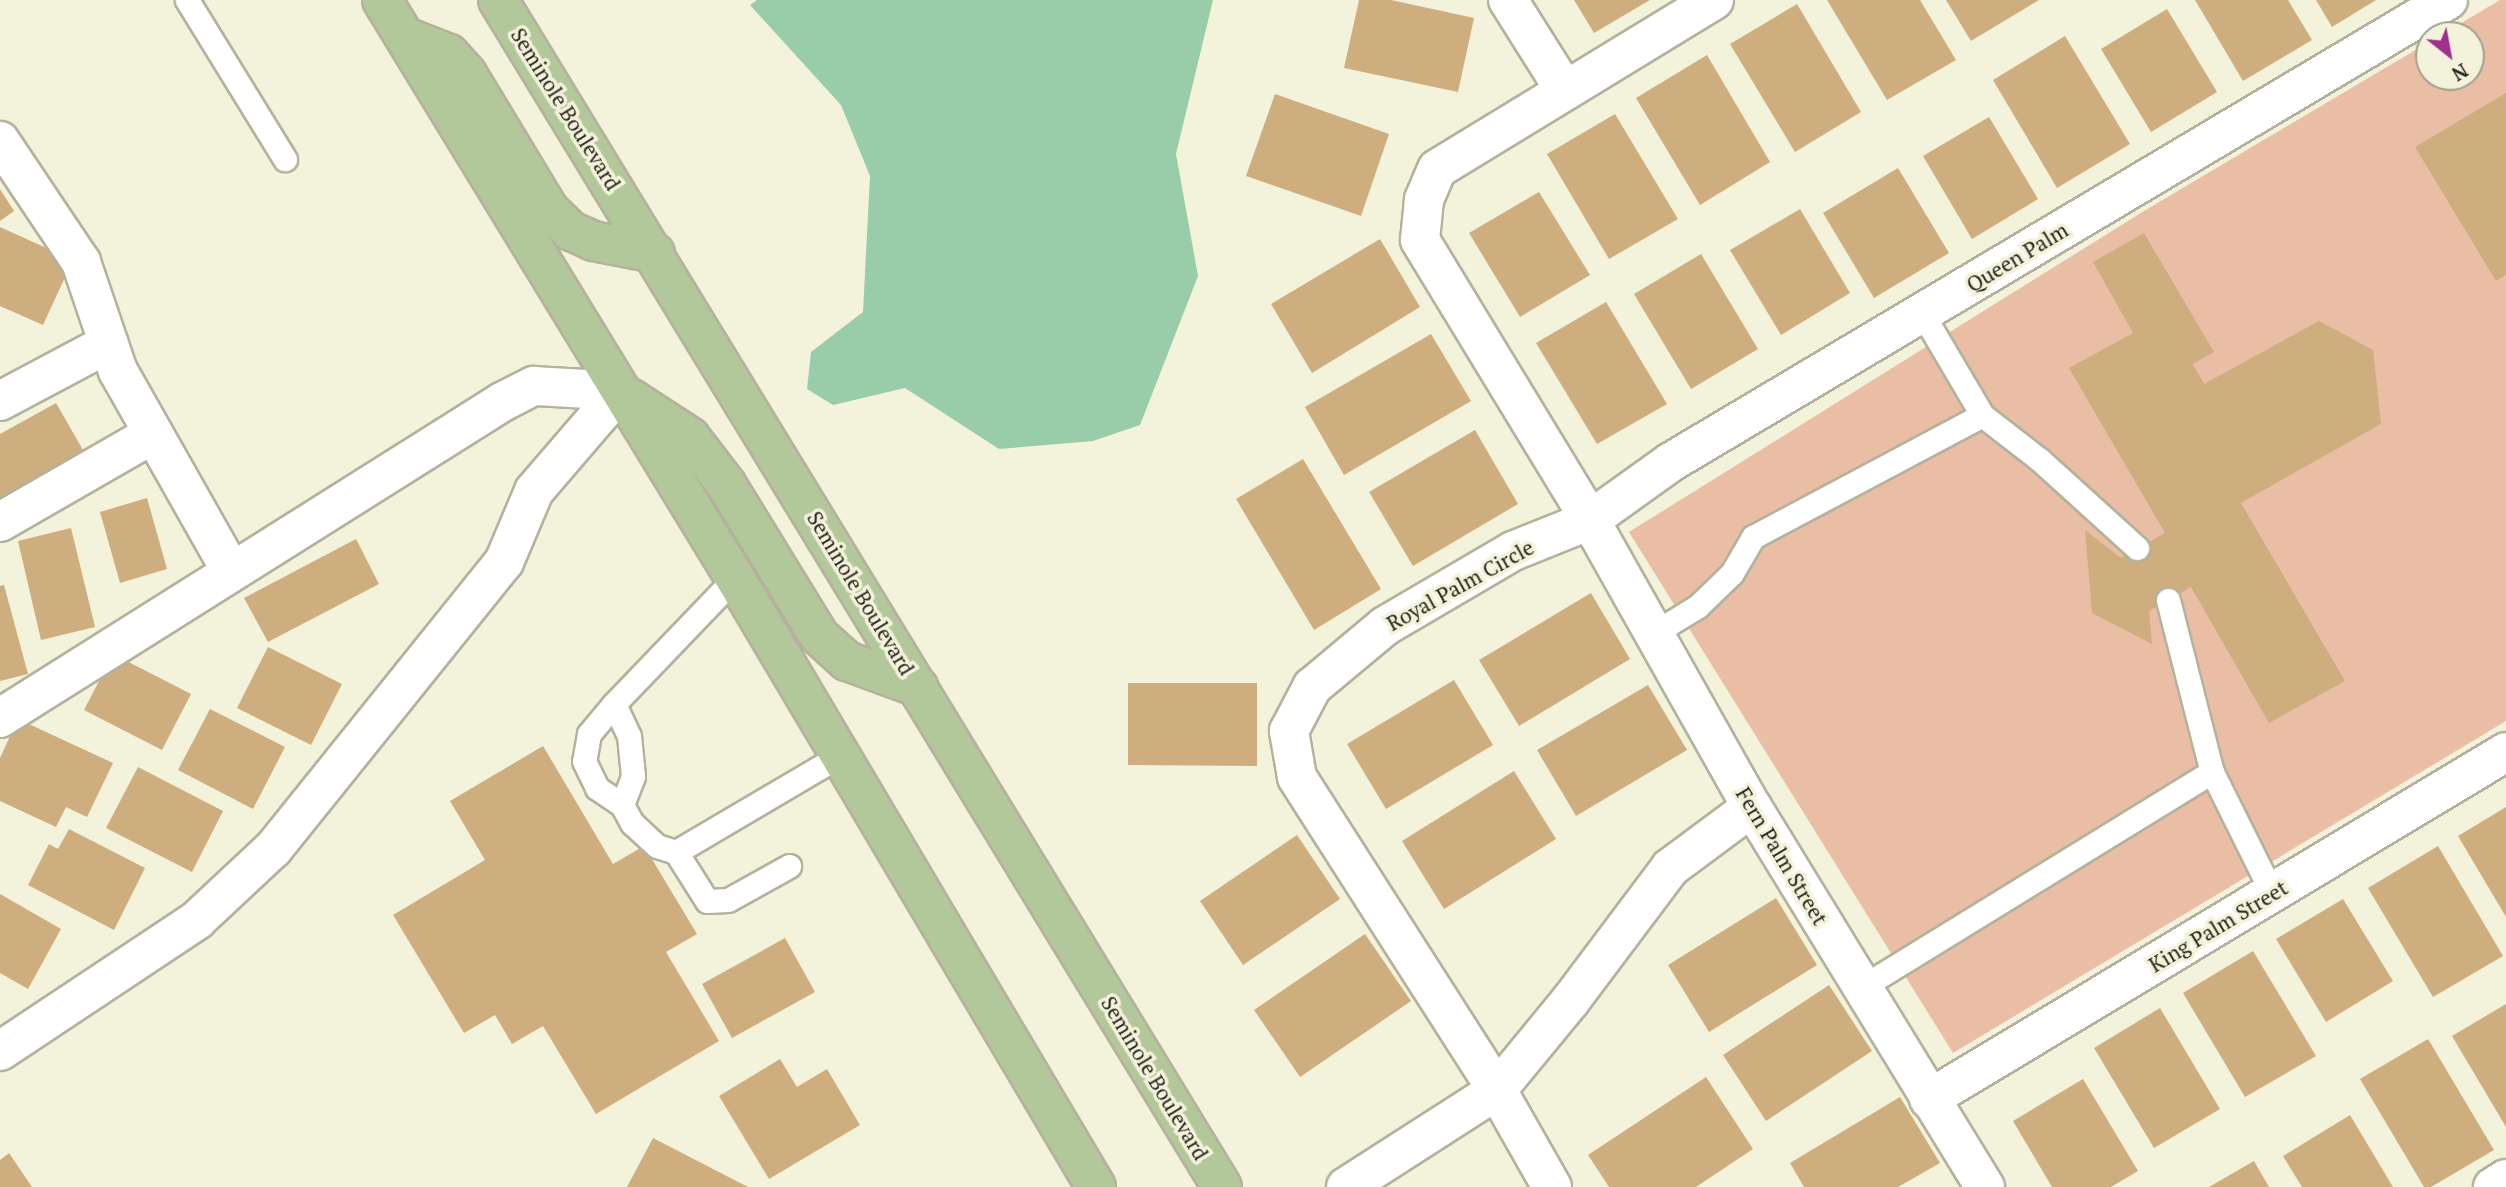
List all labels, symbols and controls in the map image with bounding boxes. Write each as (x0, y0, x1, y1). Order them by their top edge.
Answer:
north arrow (2415, 21, 2485, 91)
street label: Seminole Boulevard (506, 23, 626, 195)
text: N (2447, 58, 2473, 87)
street label: Queen Palm (1962, 217, 2072, 297)
street label: Seminole Boulevard (802, 507, 920, 679)
street label: Royal Palm Circle (1382, 534, 1538, 636)
street label: Fern Palm Street (1731, 783, 1833, 929)
street label: King Palm Street (2144, 875, 2292, 977)
street label: Seminole Boulevard (1096, 992, 1214, 1164)

